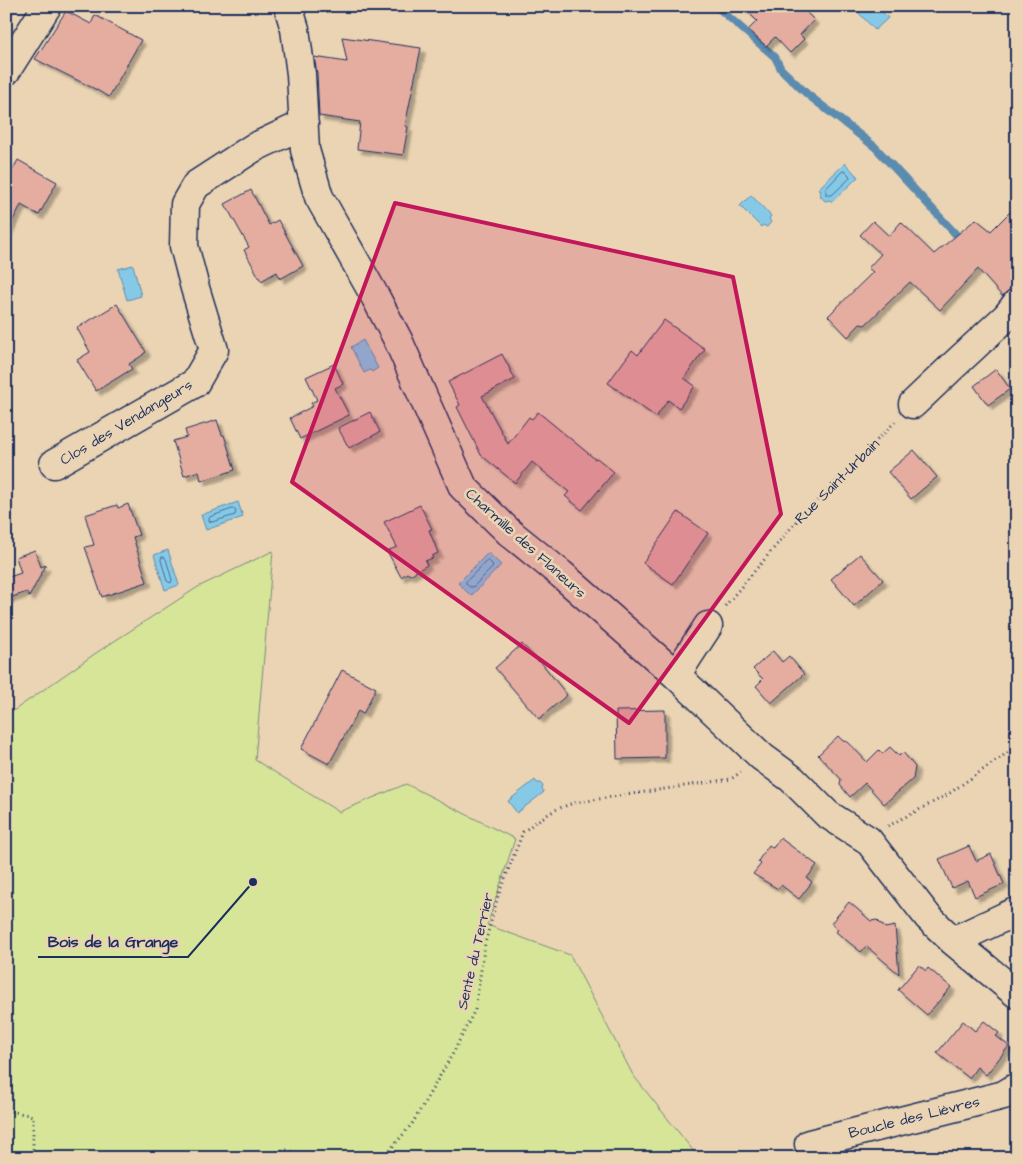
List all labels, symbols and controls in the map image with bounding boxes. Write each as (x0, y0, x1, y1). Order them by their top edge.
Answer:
street label: Clos des Vendangeurs (56, 374, 197, 471)
street label: Rue Saint-Urbain (790, 434, 885, 529)
street label: Charmille des Flaneurs (461, 484, 591, 604)
street label: Sente du Terrier (452, 891, 499, 1012)
callout: Bois de la Grange (38, 926, 188, 957)
text: Bois de la Grange (48, 931, 179, 955)
street label: Boucle des Lièvres (846, 1091, 982, 1144)

